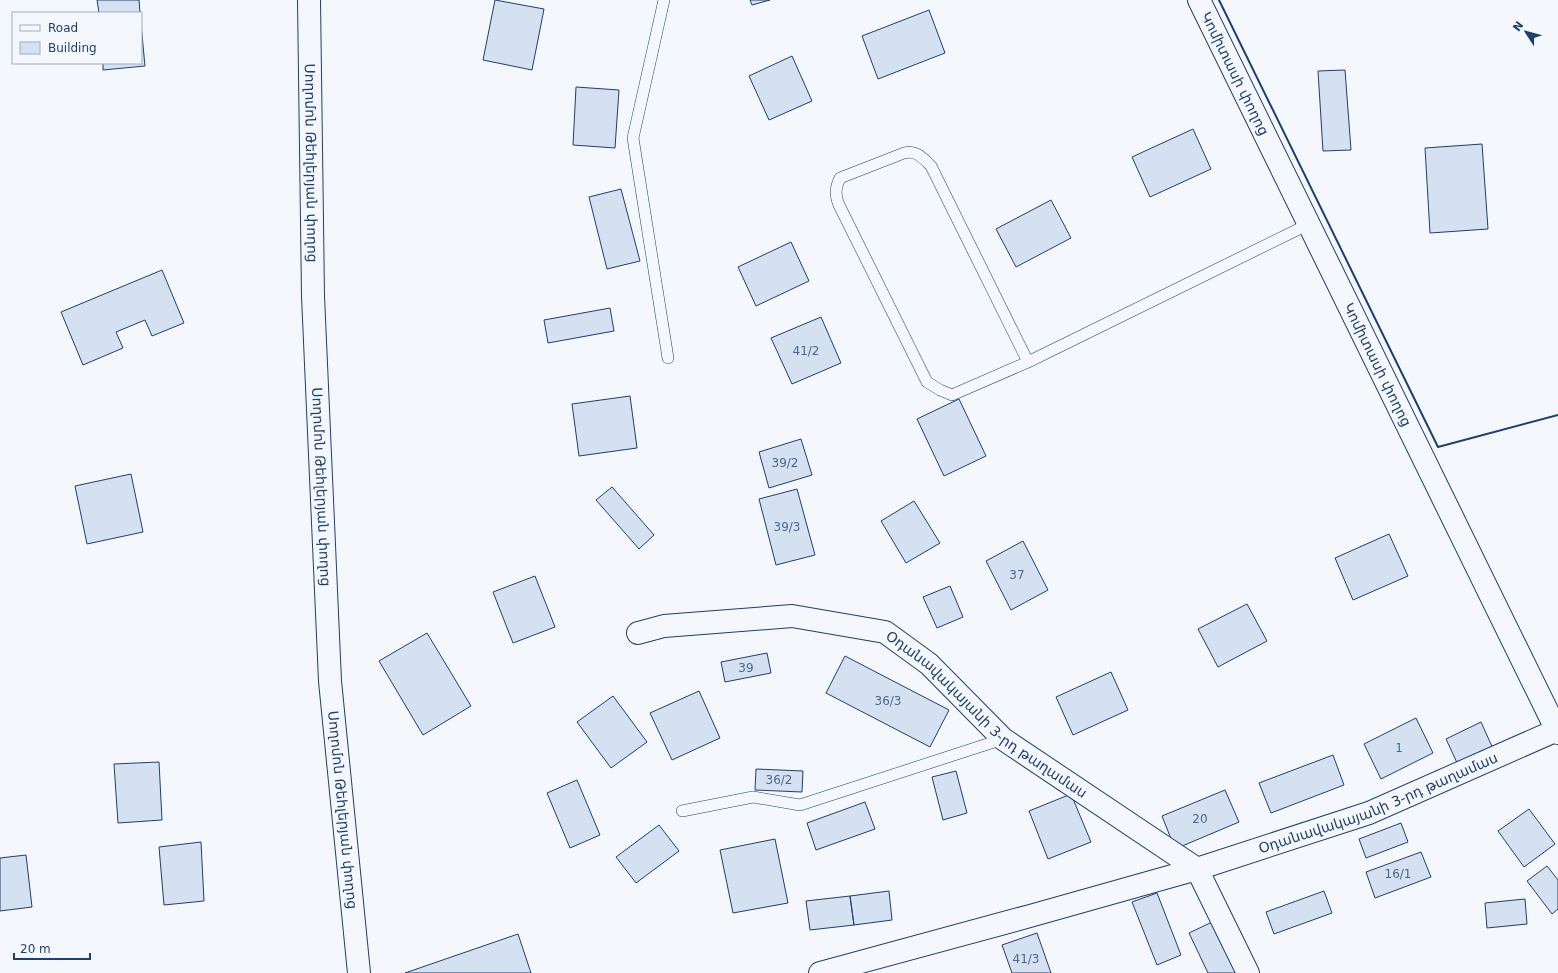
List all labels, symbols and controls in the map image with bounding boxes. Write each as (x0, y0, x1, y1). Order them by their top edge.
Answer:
street label: Կոմիտասի փողոց (1198, 9, 1272, 138)
legend (12, 12, 142, 64)
north arrow (1506, 12, 1546, 52)
text: N (1510, 19, 1526, 34)
text: Road (48, 21, 78, 35)
text: Building (48, 41, 97, 55)
street label: Սողոմոն Թեհլերյան փողոց (302, 63, 321, 263)
street label: Կոմիտասի փողոց (1341, 300, 1415, 429)
house number: 41/2 (793, 344, 819, 358)
street label: Սողոմոն Թեհլերյան փողոց (309, 387, 334, 587)
house number: 39/2 (772, 456, 798, 470)
house number: 39/3 (774, 520, 800, 534)
house number: 37 (1009, 568, 1025, 582)
street label: Օդանավակայանի 3-րդ թաղամաս (883, 628, 1090, 801)
house number: 39 (738, 661, 754, 675)
house number: 36/3 (875, 694, 901, 708)
street label: Սողոմոն Թեհլերյան փողոց (325, 710, 361, 910)
house number: 1 (1395, 741, 1403, 755)
street label: Օդանավակայանի 3-րդ թաղամաս (1256, 749, 1500, 856)
house number: 36/2 (766, 773, 792, 787)
house number: 20 (1192, 812, 1208, 826)
house number: 16/1 (1385, 867, 1411, 881)
scale bar (14, 935, 90, 961)
text: 20 m (20, 942, 51, 956)
house number: 41/3 (1013, 952, 1039, 966)

